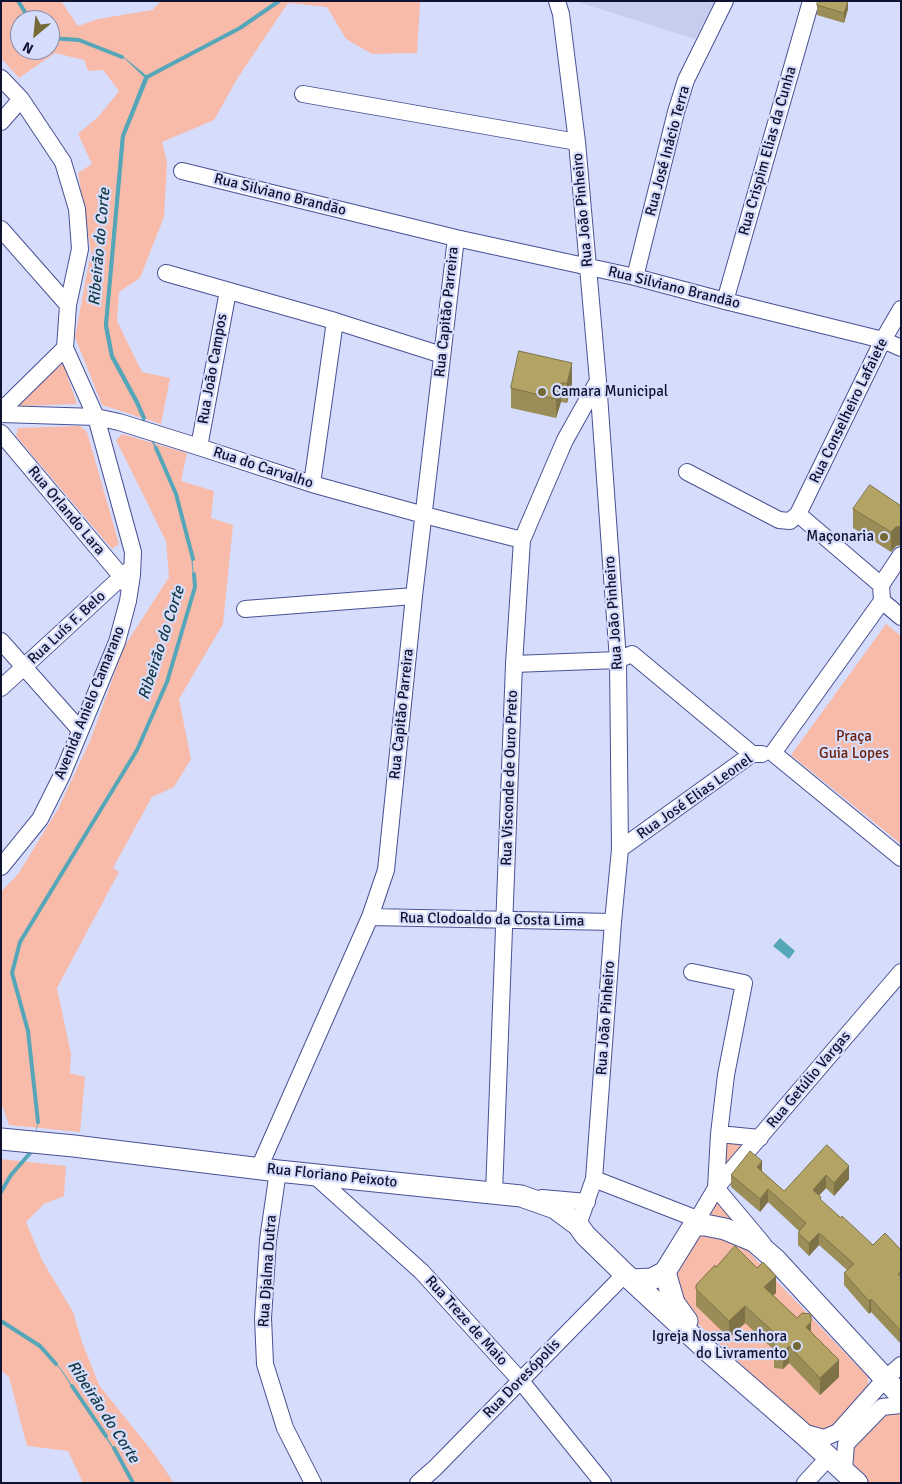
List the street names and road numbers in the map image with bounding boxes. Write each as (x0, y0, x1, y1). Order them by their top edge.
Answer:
street label: Rua Crispim Elias da Cunha (735, 64, 801, 238)
street label: Rua José Inácio Terra (642, 84, 694, 218)
street label: Rua João Pinheiro (569, 152, 597, 268)
street label: Rua Silviano Brandão (212, 170, 348, 220)
street label: Rua Capitão Parreira (431, 246, 463, 378)
street label: Rua Silviano Brandão (606, 263, 742, 313)
street label: Rua João Campos (194, 312, 232, 426)
street label: Rua Conselheiro Lafaiete (806, 335, 892, 487)
street label: Rua do Carvalho (211, 443, 315, 493)
street label: Rua Orlando Lara (24, 463, 108, 559)
street label: Rua João Pinheiro (601, 555, 627, 671)
street label: Rua Luís F. Belo (24, 587, 110, 669)
street label: Avenida Anielo Camarano (51, 624, 129, 782)
street label: Rua Capitão Parreira (386, 648, 418, 780)
street label: Rua Visconde de Ouro Preto (498, 690, 522, 866)
street label: Rua José Elias Leonel (634, 750, 756, 844)
street label: Rua Clodoaldo da Costa Lima (399, 909, 585, 931)
street label: Rua João Pinheiro (593, 960, 619, 1076)
street label: Rua Getúlio Vargas (763, 1028, 855, 1132)
street label: Rua Floriano Peixoto (266, 1160, 398, 1192)
street label: Rua Djalma Dutra (255, 1214, 281, 1328)
street label: Rua Treze de Maio (421, 1272, 511, 1370)
street label: Rua Doresópolis (480, 1336, 564, 1422)

